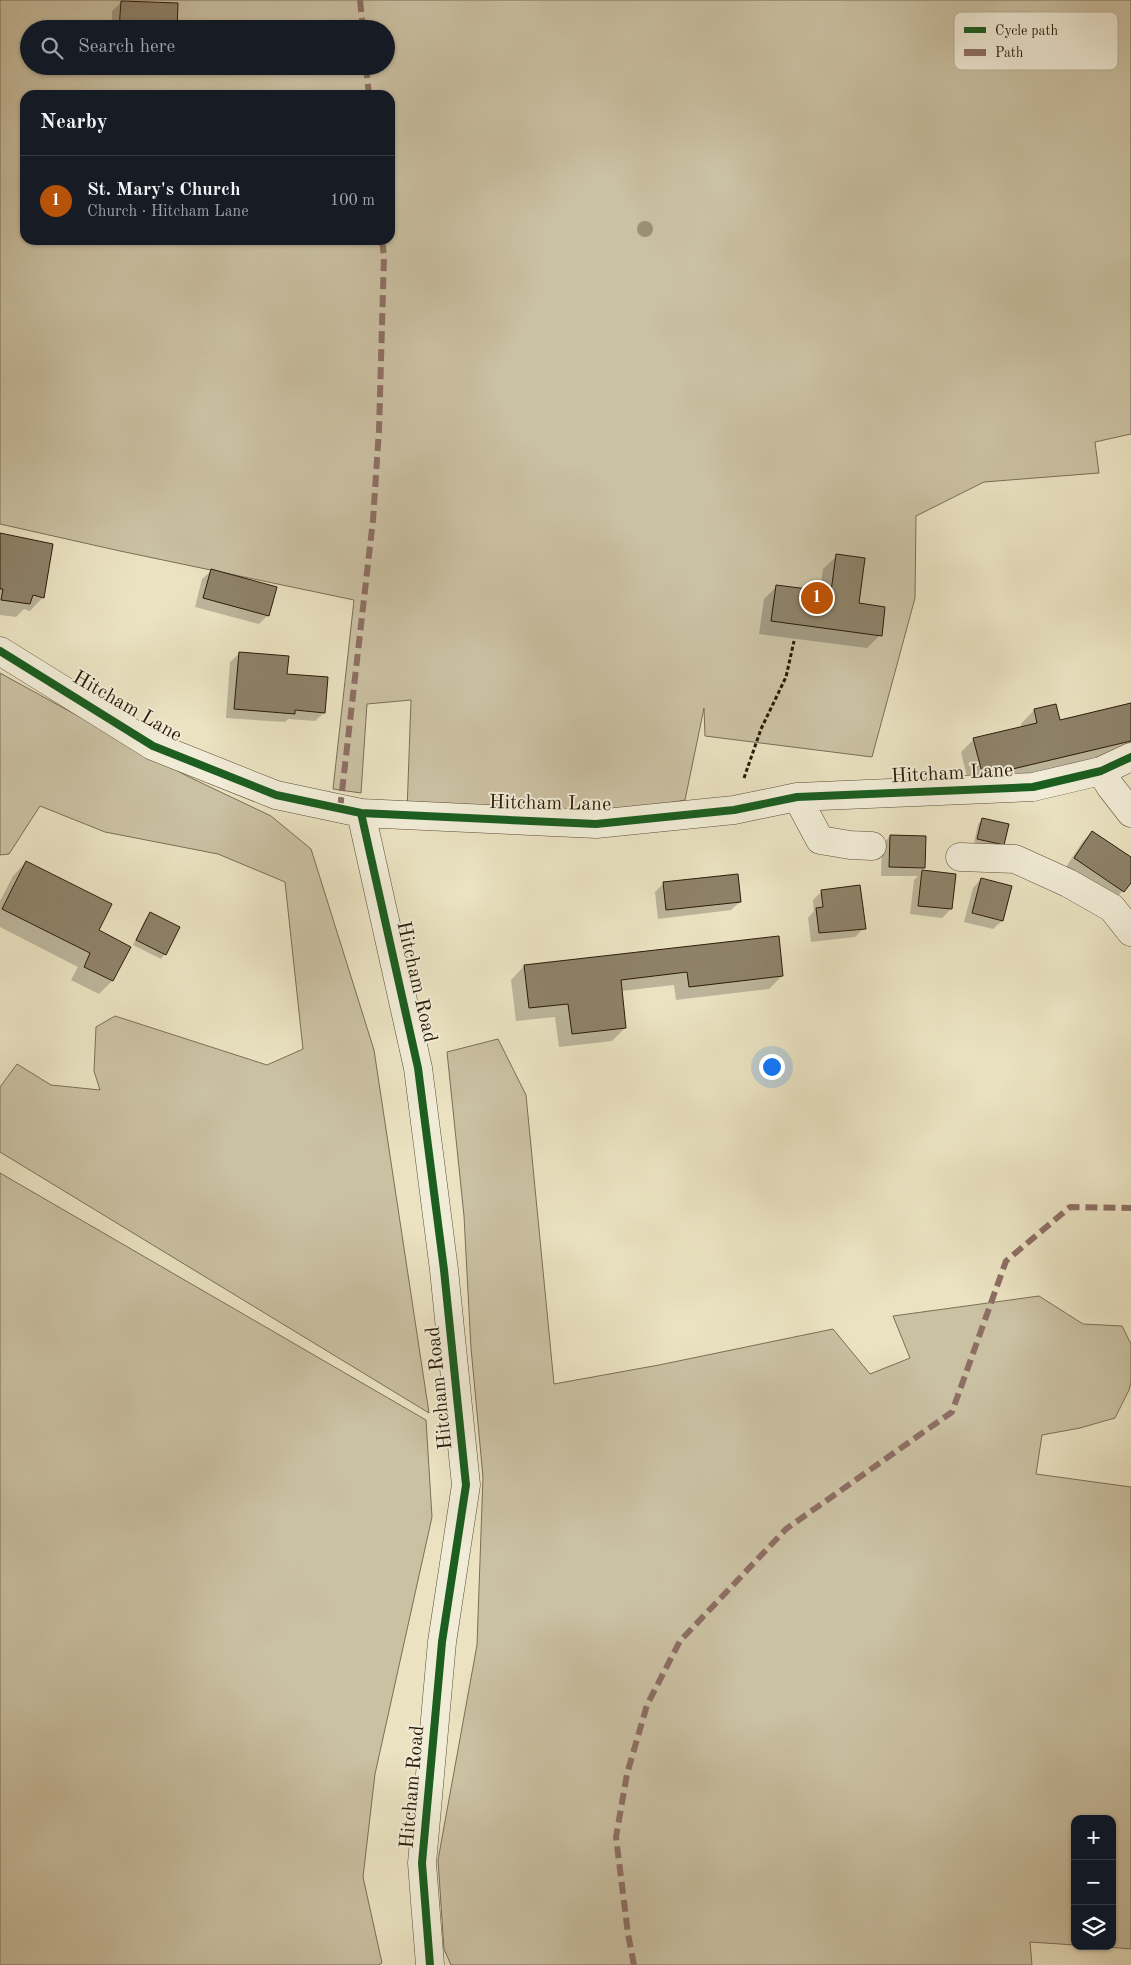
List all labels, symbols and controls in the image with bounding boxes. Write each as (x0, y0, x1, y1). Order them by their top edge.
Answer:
legend (954, 12, 1118, 70)
search box (20, 20, 395, 75)
text: Cycle path (995, 24, 1058, 38)
icon: search (38, 34, 66, 62)
text: Search here (78, 38, 175, 57)
text: Path (995, 46, 1024, 60)
text: Nearby (40, 112, 108, 133)
text: St. Mary's Church (87, 181, 241, 200)
text: 1 (51, 193, 61, 209)
text: 100 m (330, 193, 375, 209)
text: Church · Hitcham Lane (87, 204, 249, 220)
pin: 1 (801, 579, 833, 617)
street label: Hitcham Lane (69, 668, 185, 746)
street label: Hitcham Lane (890, 761, 1014, 787)
street label: Hitcham Lane (489, 793, 611, 815)
street label: Hitcham Road (392, 919, 440, 1045)
your location (759, 1054, 785, 1080)
street label: Hitcham Road (424, 1325, 456, 1451)
street label: Hitcham Road (398, 1725, 428, 1849)
map controls (1071, 1815, 1116, 1950)
button: + (1071, 1815, 1116, 1860)
button: − (1071, 1860, 1116, 1905)
button: layers (1071, 1905, 1116, 1950)

